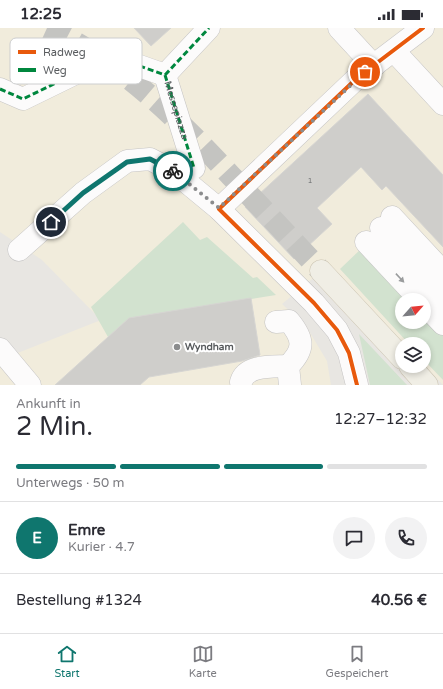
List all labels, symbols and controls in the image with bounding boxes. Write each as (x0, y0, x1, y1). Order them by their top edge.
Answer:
text: 12:25 (20, 5, 62, 23)
legend (10, 38, 142, 84)
text: Radweg (43, 46, 86, 59)
pin (348, 55, 382, 89)
icon: bag (354, 61, 376, 83)
text: Weg (43, 64, 67, 77)
street label: Messepiazza (161, 80, 191, 141)
courier (153, 151, 193, 191)
icon: bike (162, 160, 184, 182)
house number: 1 (307, 176, 313, 185)
pin (34, 205, 68, 239)
icon: home (40, 211, 62, 233)
one-way arrow (395, 273, 404, 283)
north arrow (395, 293, 431, 329)
map controls (395, 293, 431, 373)
button: layers (395, 337, 431, 373)
place label: Wyndham (185, 341, 234, 353)
marker: Wyndham (172, 342, 182, 352)
text: Ankunft in (16, 396, 81, 412)
text: 12:27–12:32 (334, 410, 427, 428)
text: 2 Min. (16, 411, 93, 442)
text: Unterwegs · 50 m (16, 475, 124, 491)
button: chat (333, 517, 375, 559)
button: phone (385, 517, 427, 559)
text: Emre (68, 521, 105, 539)
text: E (32, 529, 42, 547)
text: Kurier · 4.7 (68, 539, 135, 555)
text: Bestellung #1324 (16, 591, 142, 609)
text: 40.56 € (371, 591, 427, 609)
tab: Start (54, 643, 80, 680)
tab: Karte (189, 643, 217, 680)
tab: Gespeichert (326, 643, 389, 680)

